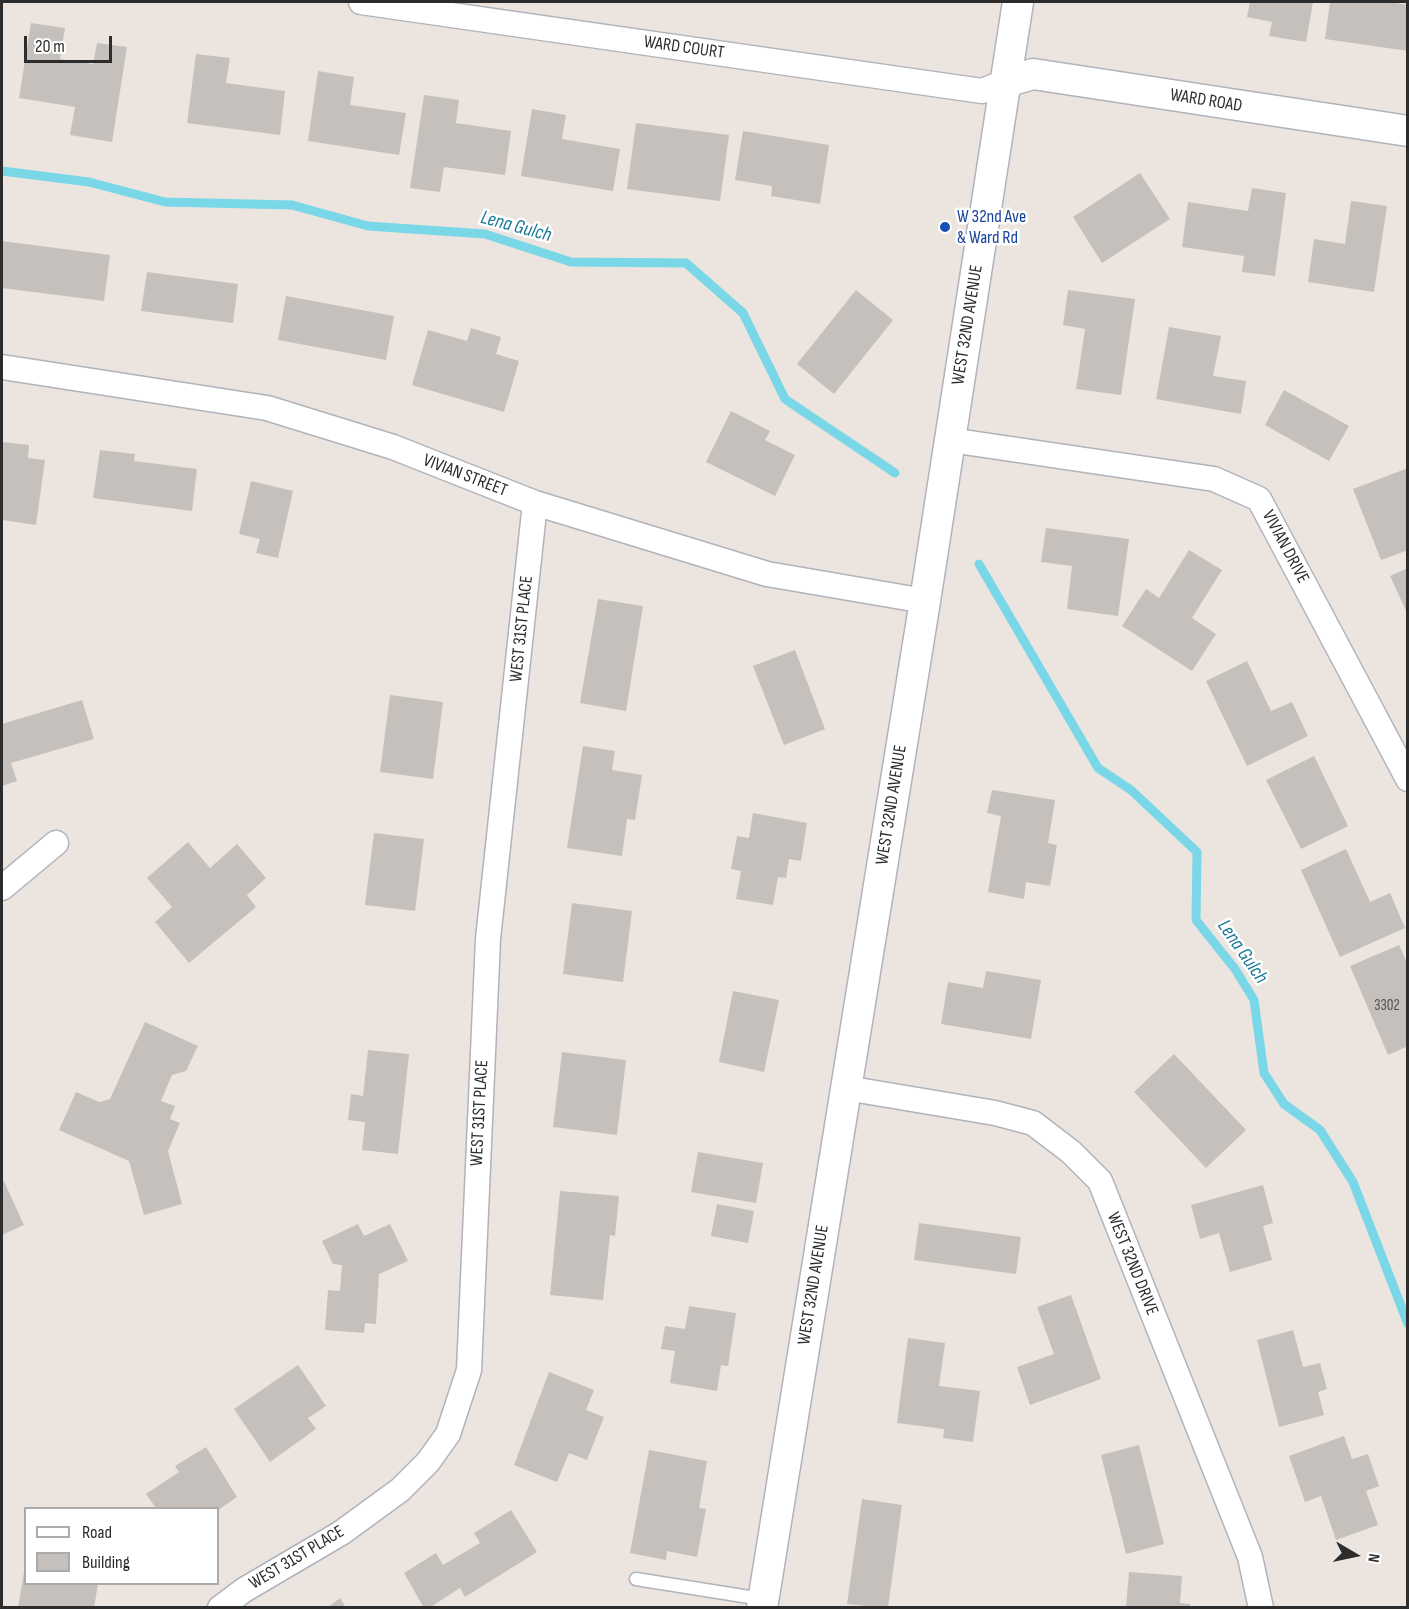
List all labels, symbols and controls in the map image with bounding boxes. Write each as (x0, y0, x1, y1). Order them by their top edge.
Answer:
scale bar (27, 24, 116, 62)
street label: WARD COURT (642, 32, 726, 64)
text: 20 m (35, 36, 65, 57)
street label: WARD ROAD (1168, 85, 1244, 117)
water label: Lena Gulch (478, 206, 554, 248)
place label: W 32nd Ave & Ward Rd (957, 206, 1026, 248)
marker: W 32nd Ave & Ward Rd (938, 220, 952, 234)
street label: WEST 32ND AVENUE (948, 264, 988, 386)
street label: VIVIAN STREET (420, 450, 510, 502)
street label: VIVIAN DRIVE (1257, 507, 1313, 587)
street label: WEST 31ST PLACE (506, 575, 538, 683)
street label: WEST 32ND AVENUE (872, 744, 912, 866)
water label: Lena Gulch (1211, 915, 1273, 989)
house number: 3302 (1374, 997, 1400, 1015)
street label: WEST 31ST PLACE (466, 1059, 494, 1167)
street label: WEST 32ND DRIVE (1102, 1209, 1162, 1319)
street label: WEST 32ND AVENUE (794, 1224, 834, 1346)
legend (24, 1507, 219, 1585)
street label: WEST 31ST PLACE (246, 1521, 348, 1595)
text: Road (82, 1522, 112, 1543)
north arrow (1325, 1525, 1385, 1585)
text: Building (82, 1552, 130, 1573)
text: N (1363, 1552, 1383, 1564)

